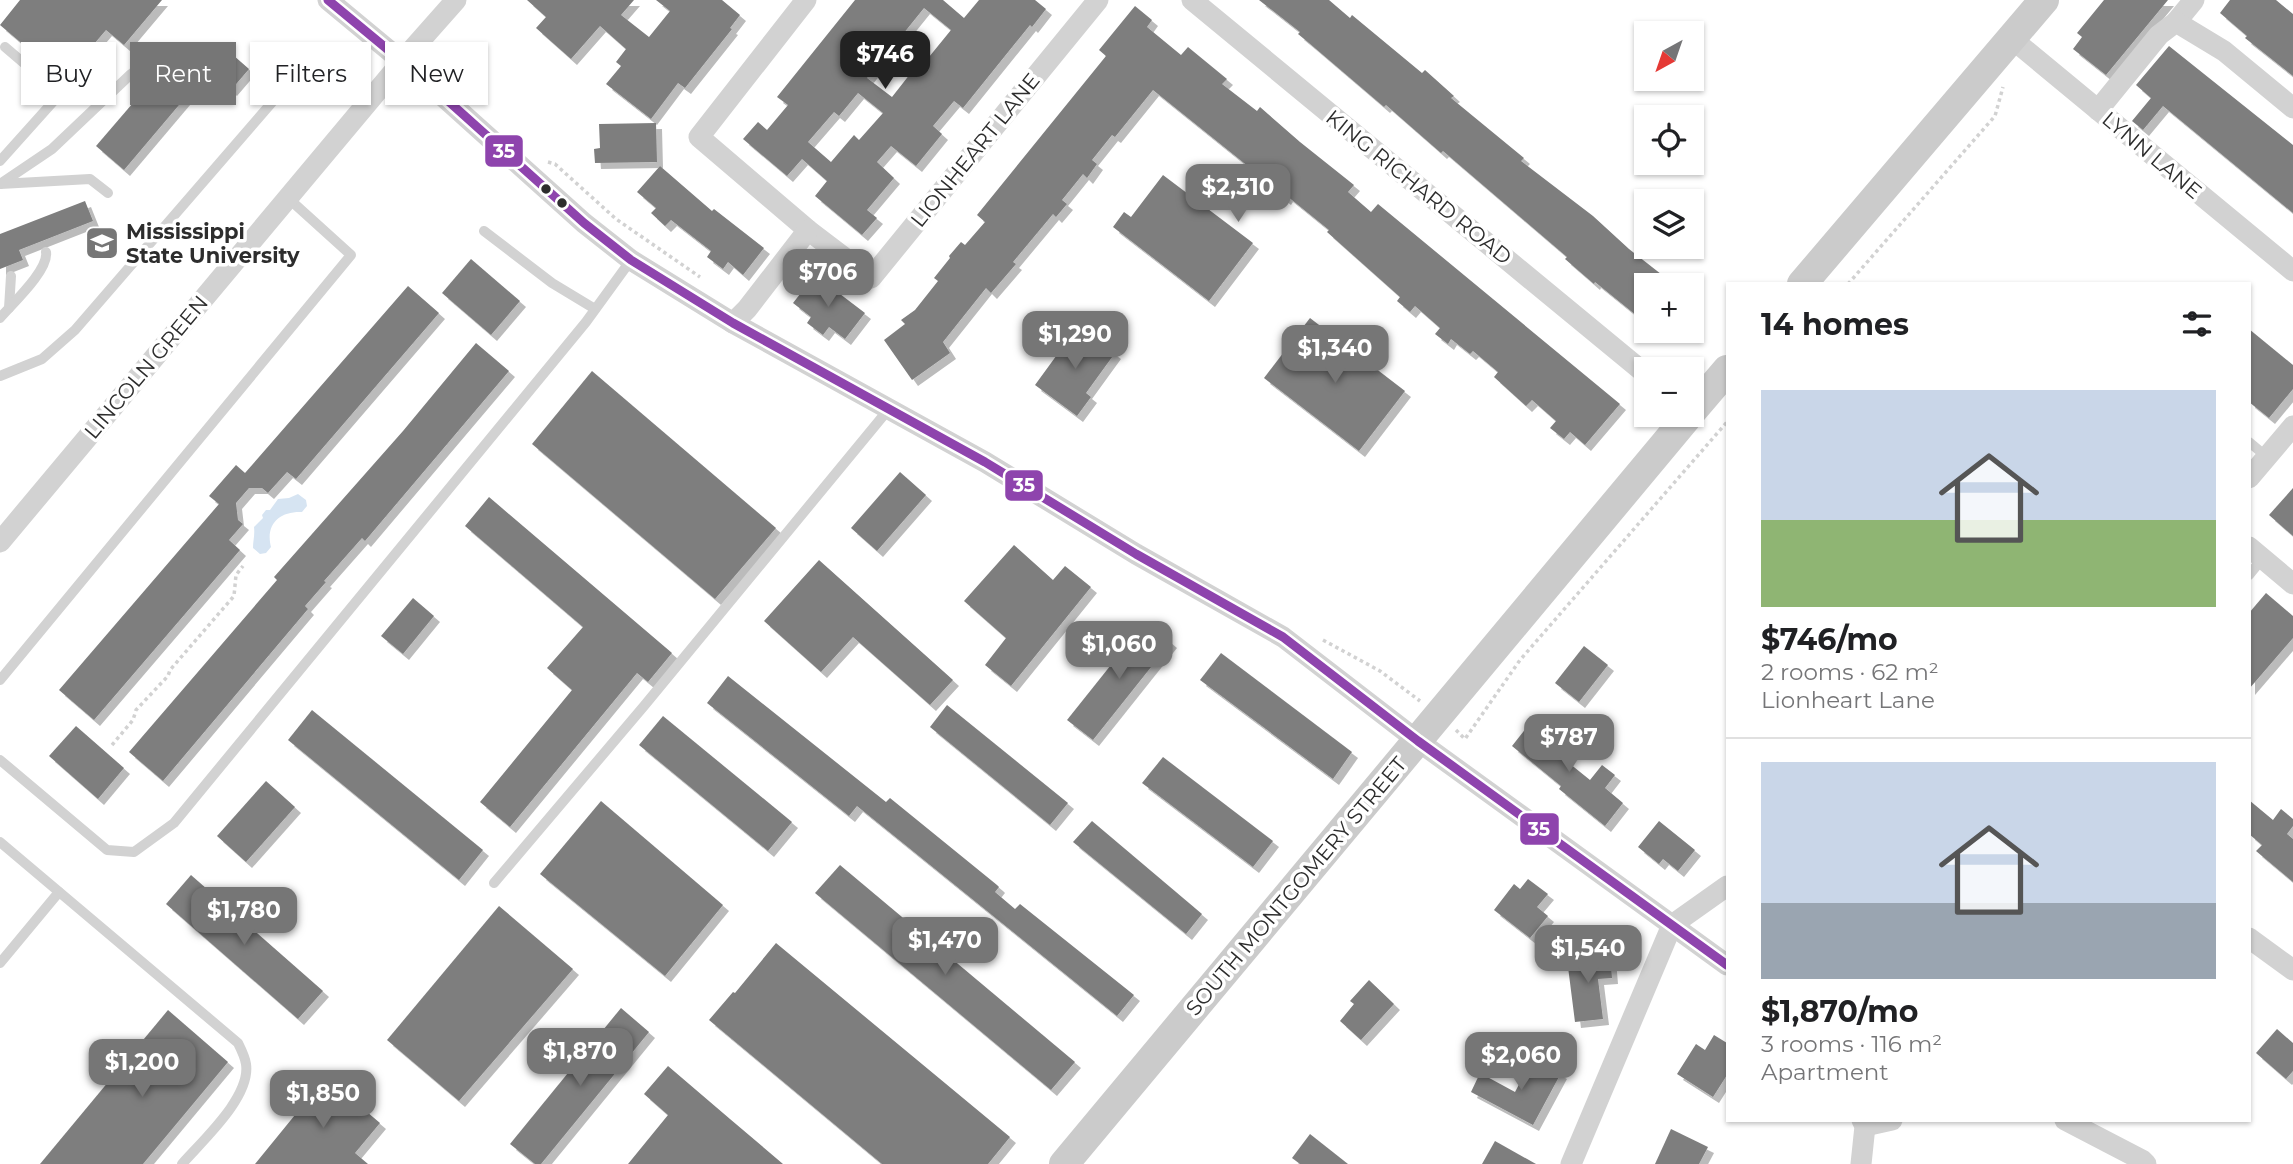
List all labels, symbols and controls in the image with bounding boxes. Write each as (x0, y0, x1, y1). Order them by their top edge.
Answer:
north arrow (1634, 21, 1704, 91)
map controls (1634, 21, 1704, 427)
pin: $746 (844, 32, 926, 91)
text: $746 (856, 40, 914, 68)
chip: Buy (21, 42, 116, 105)
chip: Rent (130, 42, 236, 105)
chip: Filters (250, 42, 371, 105)
chip: New (385, 42, 488, 105)
street label: LIONHEART LANE (905, 68, 1045, 232)
street label: KING RICHARD ROAD (1321, 104, 1517, 270)
button: locate (1634, 105, 1704, 175)
street label: LYNN LANE (2097, 106, 2207, 204)
line badge: 35 (484, 134, 524, 168)
text: 35 (492, 140, 515, 163)
pin: $2,310 (1181, 164, 1295, 224)
text: $2,310 (1202, 173, 1274, 201)
unlabelled marker (539, 182, 553, 196)
button: layers (1634, 189, 1704, 259)
unlabelled marker (555, 196, 569, 210)
place label: Mississippi State University (126, 219, 300, 268)
school or university icon: Mississippi State University (83, 224, 121, 262)
pin: $706 (787, 250, 869, 309)
text: $706 (799, 258, 857, 286)
button: + (1634, 273, 1704, 343)
street label: LINCOLN GREEN (79, 290, 213, 444)
icon: filters (2178, 305, 2216, 343)
text: 14 homes (1761, 306, 1909, 343)
pin: $1,290 (1018, 312, 1132, 371)
text: $1,290 (1038, 320, 1112, 348)
pin: $1,340 (1278, 326, 1392, 385)
text: $1,340 (1298, 334, 1372, 362)
button: − (1634, 357, 1704, 427)
icon: home (1926, 435, 2052, 561)
line badge: 35 (1004, 469, 1044, 502)
text: 35 (1012, 474, 1035, 497)
text: $746/mo (1761, 621, 1898, 658)
pin: $1,060 (1062, 622, 1176, 681)
text: $1,060 (1081, 630, 1157, 658)
text: 2 rooms · 62 m² (1761, 658, 1939, 686)
text: Lionheart Lane (1761, 686, 1935, 714)
pin: $787 (1528, 714, 1610, 774)
text: $787 (1540, 723, 1598, 751)
street label: SOUTH MONTGOMERY STREET (1180, 752, 1412, 1020)
icon: home (1926, 807, 2052, 933)
line badge: 35 (1519, 812, 1560, 846)
text: 35 (1527, 818, 1550, 841)
pin: $1,780 (187, 888, 301, 947)
text: $1,780 (207, 896, 281, 924)
pin: $1,470 (888, 918, 1002, 977)
text: $1,470 (908, 926, 982, 954)
pin: $1,540 (1531, 926, 1645, 985)
text: $1,540 (1551, 934, 1625, 962)
text: $1,870/mo (1761, 993, 1918, 1030)
pin: $1,870 (523, 1028, 637, 1088)
text: 3 rooms · 116 m² (1761, 1030, 1942, 1058)
pin: $2,060 (1464, 1032, 1578, 1092)
text: $1,870 (543, 1037, 617, 1065)
pin: $1,200 (85, 1040, 199, 1099)
text: $2,060 (1481, 1041, 1561, 1069)
text: $1,200 (105, 1048, 179, 1076)
text: Apartment (1761, 1058, 1889, 1086)
pin: $1,850 (266, 1070, 380, 1130)
text: $1,850 (286, 1079, 360, 1107)

